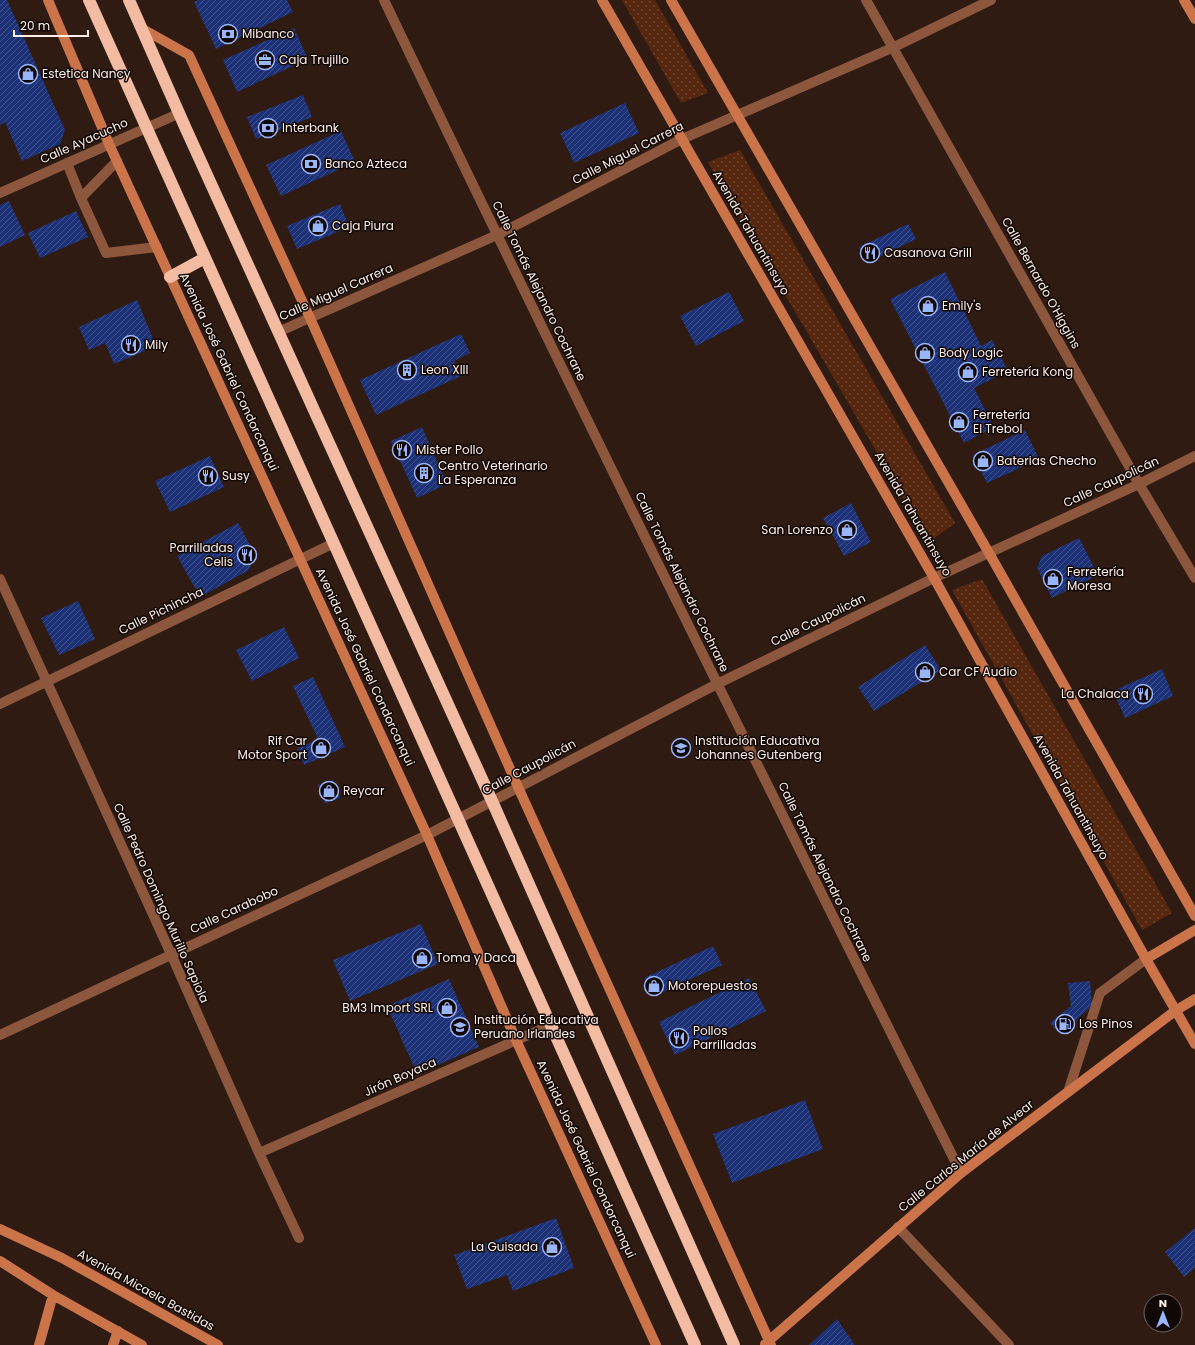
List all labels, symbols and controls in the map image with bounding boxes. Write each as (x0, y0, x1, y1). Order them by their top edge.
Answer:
scale bar (14, 12, 88, 38)
text: 20 m (20, 17, 50, 34)
bank icon: Mibanco (217, 23, 239, 45)
place label: Mibanco (242, 25, 294, 42)
office icon: Caja Trujillo (254, 49, 276, 71)
place label: Caja Trujillo (279, 51, 349, 68)
shop icon: Estetica Nancy (17, 63, 39, 85)
place label: Estetica Nancy (42, 65, 131, 82)
street label: Calle Ayacucho (37, 113, 131, 168)
bank icon: Interbank (257, 117, 279, 139)
street label: Calle Miguel Carrera (569, 117, 686, 188)
place label: Interbank (282, 119, 340, 136)
bank icon: Banco Azteca (300, 153, 322, 175)
place label: Banco Azteca (325, 155, 407, 172)
street label: Avenida Tahuantinsuyo (709, 167, 794, 299)
street label: Calle Tomás Alejandro Cochrane (488, 198, 591, 384)
street label: Calle Bernardo O'Higgins (998, 214, 1085, 352)
shop icon: Caja Piura (307, 215, 329, 237)
place label: Caja Piura (332, 217, 394, 234)
restaurant icon: Casanova Grill (859, 242, 881, 264)
place label: Casanova Grill (884, 244, 972, 261)
street label: Calle Miguel Carrera (276, 259, 395, 324)
street label: Avenida José Gabriel Condorcanqui (176, 270, 283, 474)
shop icon: Emily's (917, 295, 939, 317)
place label: Emily's (942, 297, 981, 314)
restaurant icon: Mily (120, 334, 142, 356)
place label: Mily (145, 336, 168, 353)
shop icon: Body Logic (914, 342, 936, 364)
place label: Body Logic (939, 344, 1003, 361)
building icon: Leon XIII (396, 359, 418, 381)
place label: Leon XIII (421, 361, 469, 378)
shop icon: Ferretería Kong (957, 361, 979, 383)
place label: Ferretería Kong (982, 363, 1073, 380)
place label: Ferretería El Trebol (973, 406, 1030, 437)
shop icon: Ferretería El Trebol (948, 411, 970, 433)
restaurant icon: Mister Pollo (391, 439, 413, 461)
place label: Mister Pollo (416, 441, 484, 458)
street label: Avenida Tahuantinsuyo (871, 448, 956, 580)
shop icon: Baterias Checho (972, 450, 994, 472)
place label: Baterias Checho (997, 452, 1097, 469)
street label: Calle Caupolicán (1060, 452, 1161, 511)
place label: Centro Veterinario La Esperanza (438, 457, 548, 488)
building icon: Centro Veterinario La Esperanza (413, 462, 435, 484)
restaurant icon: Susy (197, 465, 219, 487)
place label: Susy (222, 467, 250, 484)
street label: Calle Tomás Alejandro Cochrane (631, 489, 734, 675)
shop icon: San Lorenzo (836, 519, 858, 541)
place label: San Lorenzo (761, 521, 833, 538)
place label: Parrilladas Celis (170, 539, 233, 570)
restaurant icon: Parrilladas Celis (236, 544, 258, 566)
place label: Ferretería Moresa (1067, 563, 1124, 594)
street label: Avenida José Gabriel Condorcanqui (312, 565, 419, 769)
shop icon: Ferretería Moresa (1042, 568, 1064, 590)
street label: Calle Pichincha (115, 583, 206, 638)
street label: Calle Caupolicán (767, 589, 868, 650)
shop icon: Car CF Audio (914, 661, 936, 683)
place label: Car CF Audio (939, 663, 1017, 680)
restaurant icon: La Chalaca (1132, 683, 1154, 705)
place label: La Chalaca (1061, 685, 1129, 702)
street label: Avenida Tahuantinsuyo (1030, 731, 1113, 863)
place label: Rif Car Motor Sport (238, 732, 308, 763)
place label: Institución Educativa Johannes Gutenberg (695, 732, 822, 763)
street label: Calle Caupolicán (479, 735, 579, 798)
shop icon: Rif Car Motor Sport (310, 737, 332, 759)
school or university icon: Institución Educativa Johannes Gutenberg (670, 737, 692, 759)
street label: Calle Tomás Alejandro Cochrane (774, 779, 877, 965)
shop icon: Reycar (318, 780, 340, 802)
place label: Reycar (343, 782, 385, 799)
street label: Calle Pedro Domingo Murillo Sapiola (110, 800, 213, 1005)
street label: Calle Carabobo (187, 882, 281, 937)
shop icon: Toma y Daca (411, 947, 433, 969)
place label: Toma y Daca (436, 949, 516, 966)
shop icon: Motorepuestos (643, 975, 665, 997)
place label: Motorepuestos (668, 977, 758, 994)
shop icon: BM3 Import SRL (436, 997, 458, 1019)
place label: BM3 Import SRL (342, 999, 433, 1016)
place label: Institución Educativa Peruano Irlandes (474, 1011, 599, 1042)
fuel station icon: Los Pinos (1054, 1013, 1076, 1035)
place label: Los Pinos (1079, 1015, 1133, 1032)
school or university icon: Institución Educativa Peruano Irlandes (449, 1016, 471, 1038)
place label: Pollos Parrilladas (693, 1022, 756, 1053)
restaurant icon: Pollos Parrilladas (668, 1027, 690, 1049)
street label: Jirón Boyaca (361, 1053, 439, 1100)
street label: Avenida José Gabriel Condorcanqui (533, 1057, 640, 1261)
street label: Calle Carlos María de Alvear (894, 1095, 1037, 1216)
shop icon: La Guisada (541, 1236, 563, 1258)
place label: La Guisada (471, 1238, 538, 1255)
street label: Avenida Micaela Bastidas (75, 1245, 218, 1334)
north arrow (1143, 1293, 1183, 1333)
text: N (1159, 1295, 1167, 1311)

